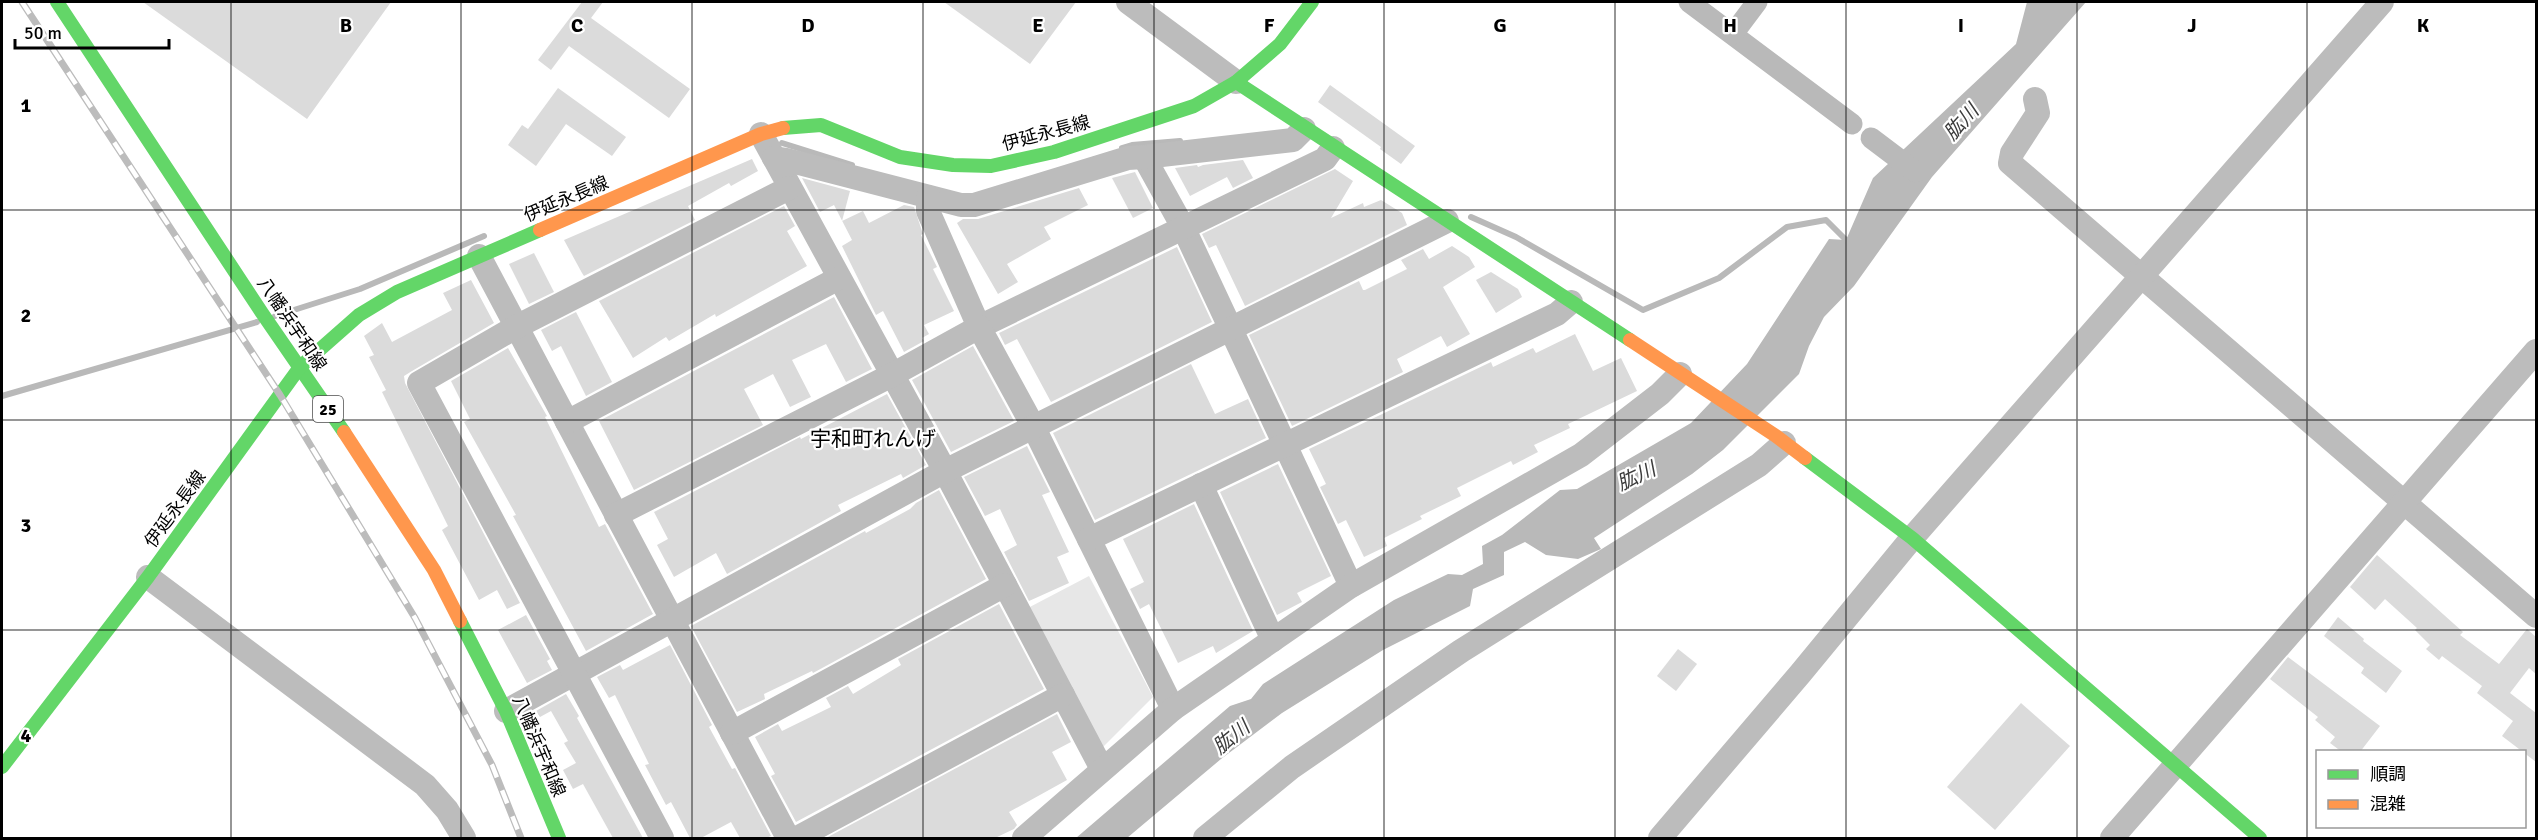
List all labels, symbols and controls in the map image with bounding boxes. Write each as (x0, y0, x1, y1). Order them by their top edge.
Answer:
scale bar (15, 12, 170, 50)
text: B (340, 13, 352, 38)
text: C (571, 13, 583, 38)
text: D (801, 13, 815, 38)
text: E (1032, 13, 1044, 38)
text: F (1264, 13, 1275, 38)
text: G (1493, 13, 1507, 38)
text: H (1723, 13, 1737, 38)
text: I (1958, 13, 1964, 38)
text: J (2187, 13, 2197, 38)
text: K (2417, 13, 2430, 38)
text: 50 m (24, 22, 62, 44)
text: 1 (21, 93, 32, 118)
water label: 肱川 (1939, 98, 1985, 146)
street label: 伊延永長線 (1000, 111, 1092, 155)
street label: 伊延永長線 (520, 171, 612, 227)
street label: 八幡浜宇和線 (253, 273, 331, 375)
text: 2 (21, 303, 31, 328)
road number: 25 (313, 396, 343, 422)
district label: 宇和町れんげ (810, 426, 936, 452)
water label: 肱川 (1613, 456, 1661, 496)
street label: 伊延永長線 (140, 466, 210, 552)
text: 3 (21, 513, 31, 538)
street label: 八幡浜宇和線 (508, 692, 570, 800)
water label: 肱川 (1208, 714, 1256, 760)
text: 4 (21, 723, 32, 748)
legend (2316, 750, 2526, 828)
text: 順調 (2370, 763, 2406, 785)
text: 混雑 (2370, 793, 2406, 815)

